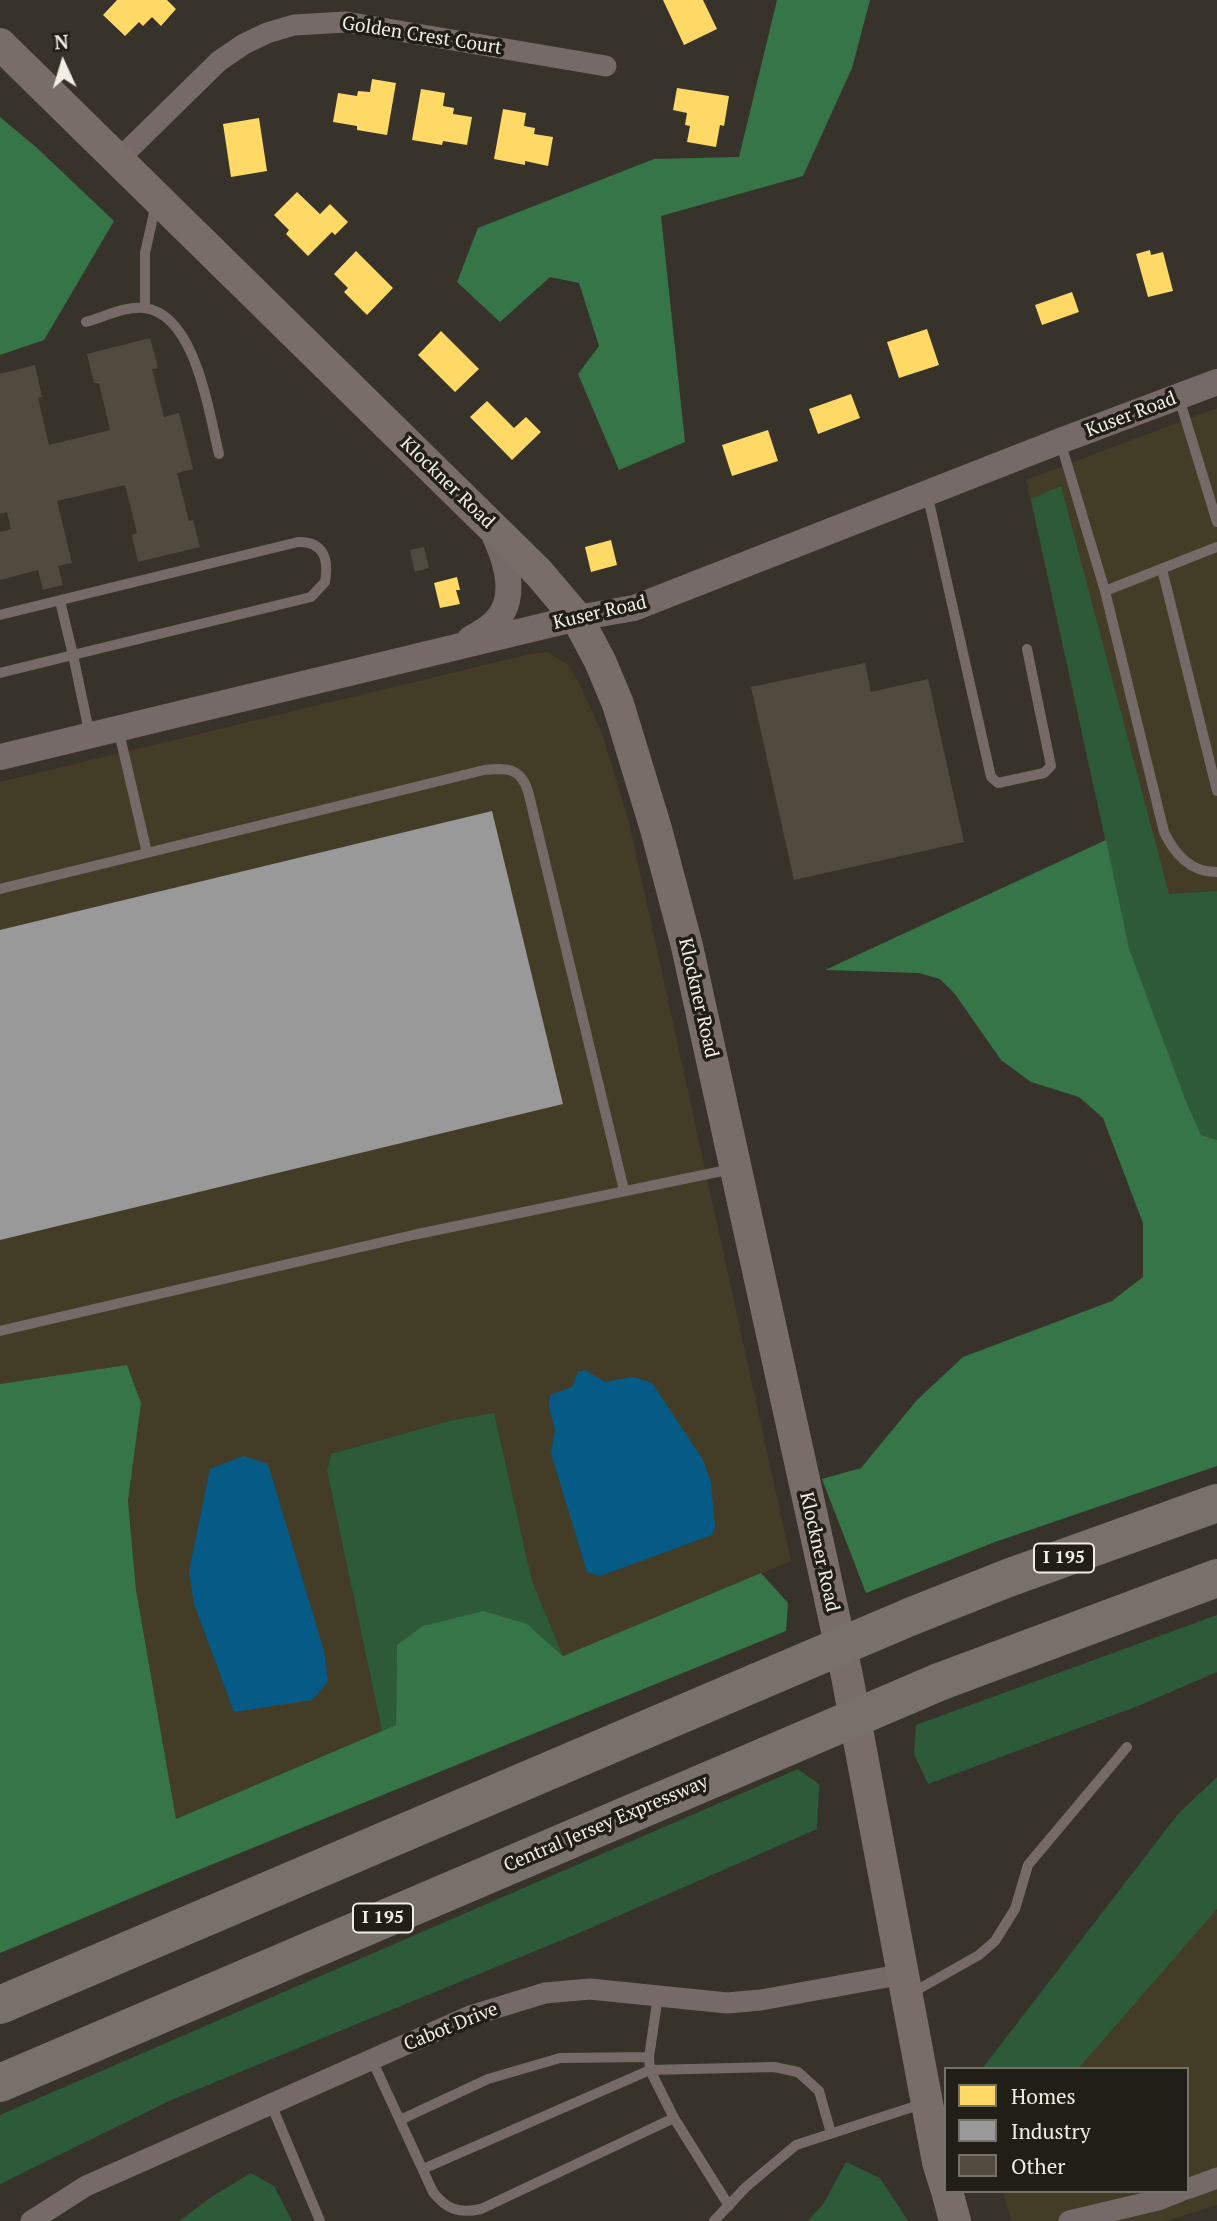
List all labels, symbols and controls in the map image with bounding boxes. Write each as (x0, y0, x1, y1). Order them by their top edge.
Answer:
street label: Golden Crest Court (340, 12, 504, 60)
north arrow (28, 28, 98, 98)
text: N (53, 29, 70, 55)
street label: Kuser Road (1082, 387, 1180, 443)
street label: Klockner Road (395, 432, 499, 534)
street label: Kuser Road (551, 591, 649, 635)
street label: Klockner Road (673, 936, 723, 1060)
street label: Klockner Road (794, 1490, 844, 1614)
road number: I 195 (1034, 1544, 1094, 1573)
street label: Central Jersey Expressway (500, 1771, 712, 1877)
road number: I 195 (353, 1904, 413, 1932)
street label: Cabot Drive (401, 1998, 501, 2056)
legend (944, 2067, 1189, 2193)
text: Homes (1011, 2082, 1076, 2110)
text: Industry (1011, 2117, 1091, 2145)
text: Other (1011, 2152, 1065, 2180)

